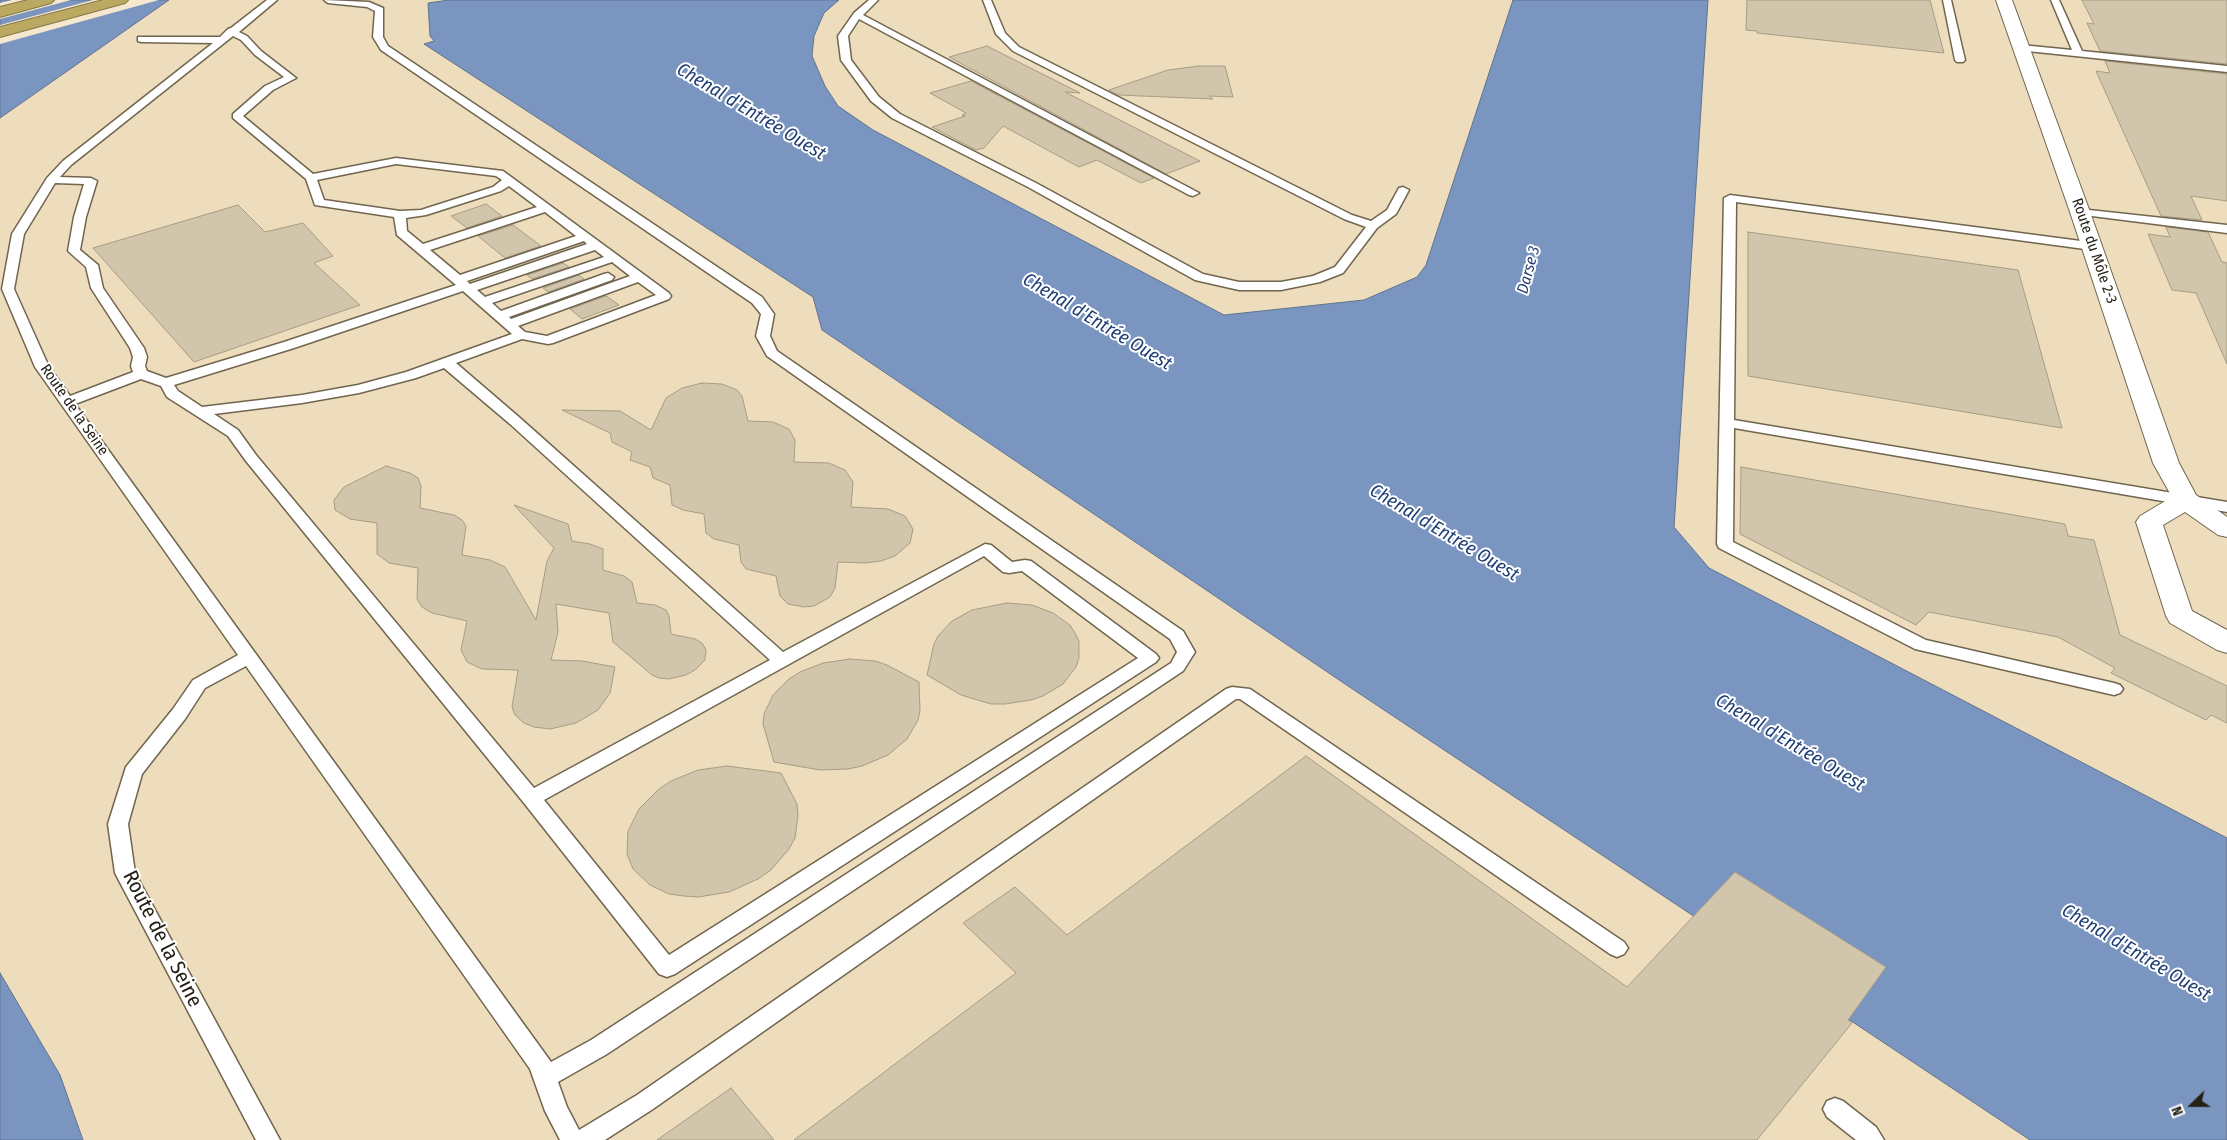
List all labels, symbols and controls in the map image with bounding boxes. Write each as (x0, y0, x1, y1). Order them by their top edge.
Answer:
water label: Chenal d'Entrée Ouest (672, 59, 830, 165)
street label: Route du Môle 2-3 (2068, 196, 2120, 306)
water label: Darse 3 (1513, 244, 1545, 296)
water label: Chenal d'Entrée Ouest (1018, 269, 1176, 375)
street label: Route de la Seine (36, 361, 112, 459)
water label: Chenal d'Entrée Ouest (1365, 480, 1523, 586)
water label: Chenal d'Entrée Ouest (1711, 690, 1869, 796)
street label: Route de la Seine (117, 867, 207, 1011)
water label: Chenal d'Entrée Ouest (2057, 900, 2215, 1006)
north arrow (2167, 1080, 2217, 1130)
text: N (2168, 1104, 2187, 1118)

